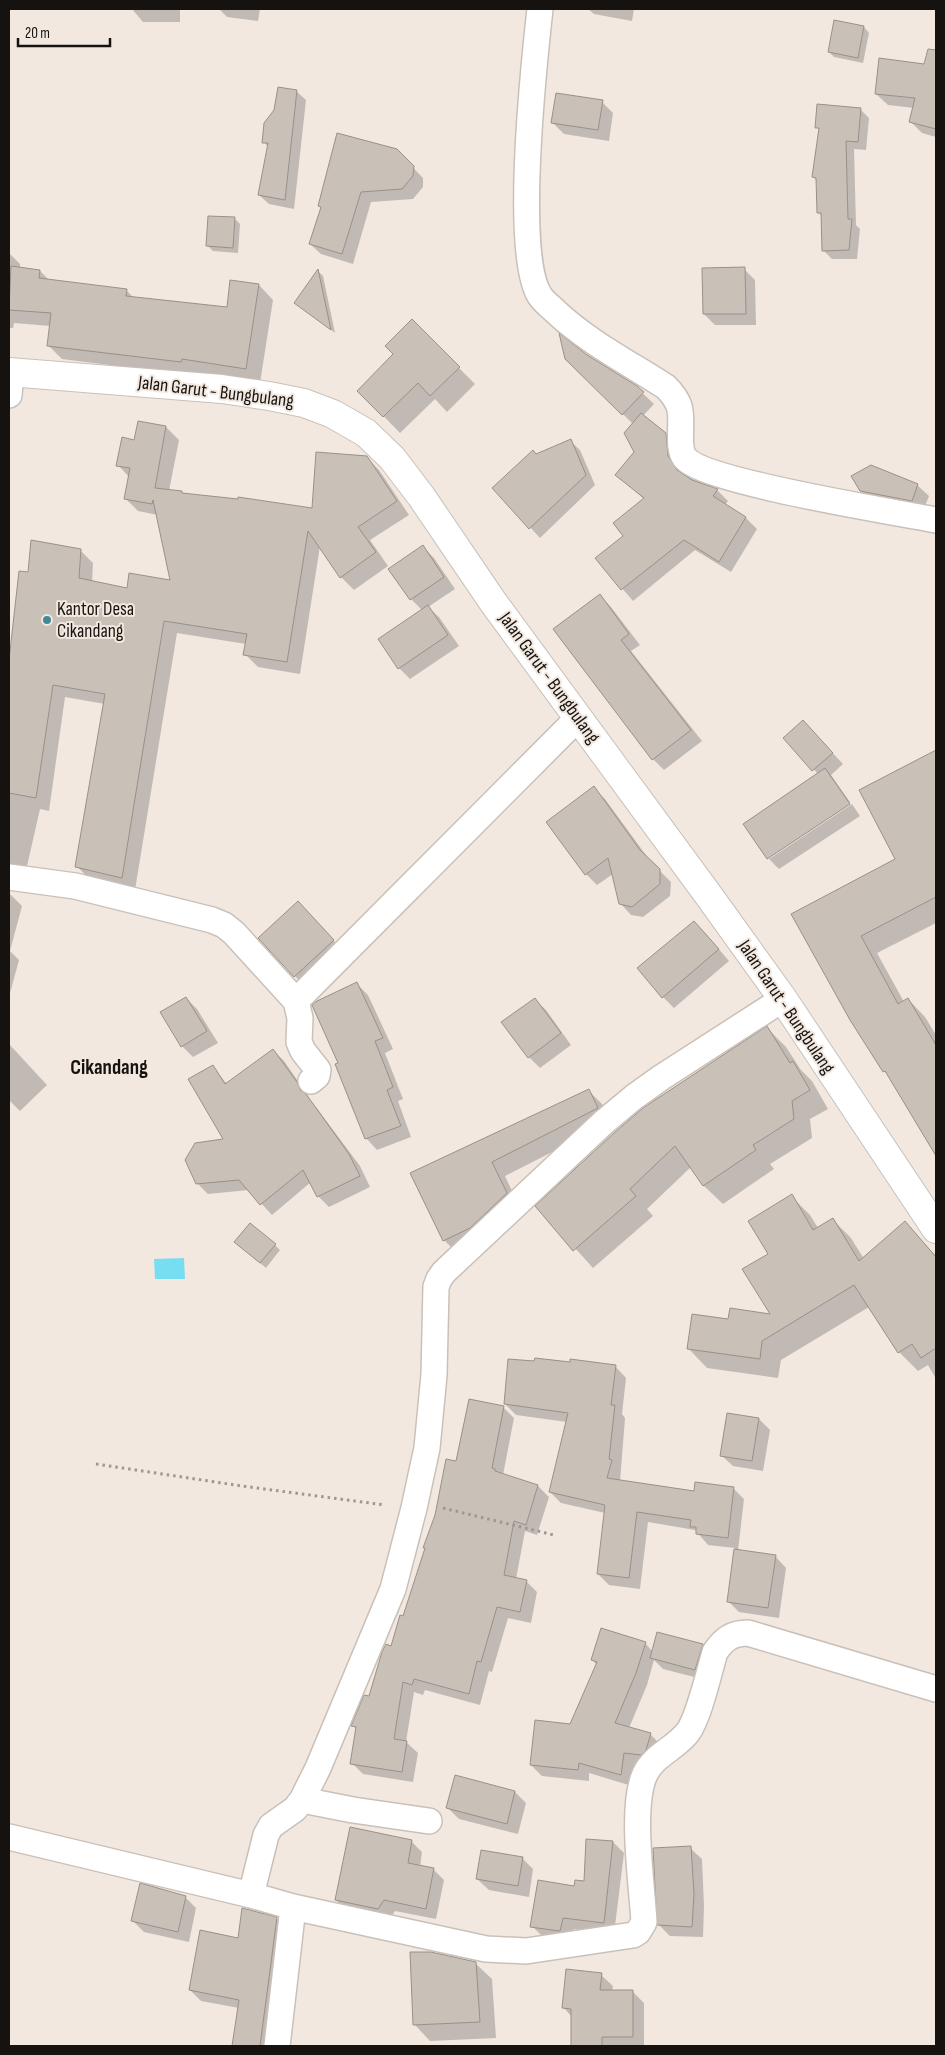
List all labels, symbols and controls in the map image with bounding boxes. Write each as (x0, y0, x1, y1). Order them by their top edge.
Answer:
scale bar (18, 15, 110, 47)
text: 20 m (25, 24, 50, 43)
street label: Jalan Garut - Bungbulang (136, 371, 296, 413)
place label: Kantor Desa Cikandang (57, 598, 134, 643)
street label: Jalan Garut - Bungbulang (493, 607, 605, 748)
marker: Kantor Desa Cikandang (41, 614, 53, 626)
street label: Jalan Garut - Bungbulang (732, 935, 840, 1079)
district label: Cikandang (70, 1055, 148, 1080)

